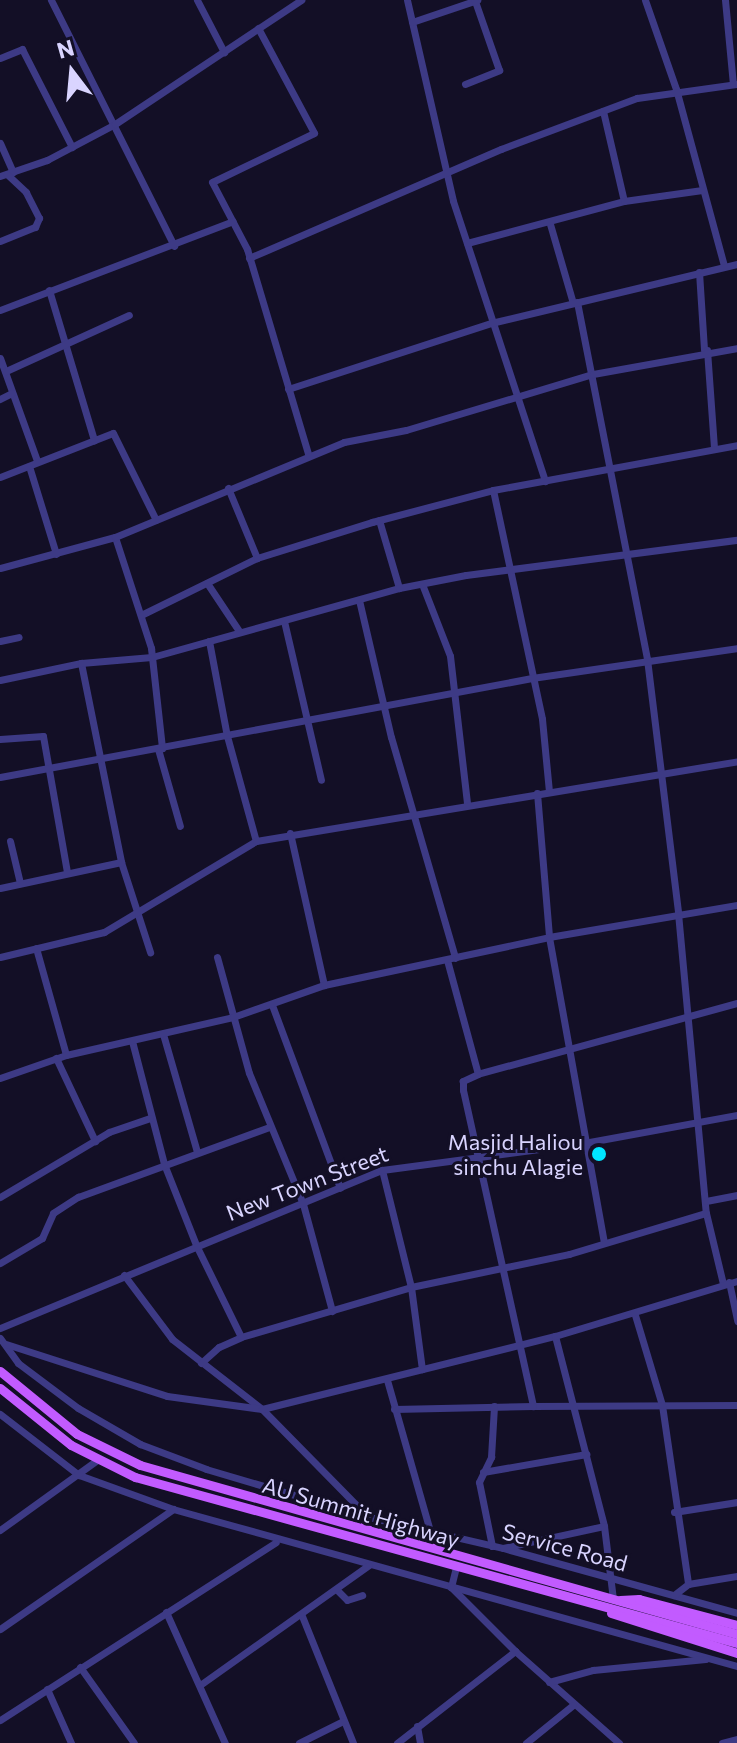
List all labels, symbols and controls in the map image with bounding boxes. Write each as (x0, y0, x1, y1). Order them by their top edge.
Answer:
north arrow (32, 32, 112, 112)
text: N (54, 33, 77, 64)
place label: Masjid Haliou sinchu Alagie (448, 1128, 583, 1180)
street label: New Town Street (222, 1140, 392, 1226)
marker: Masjid Haliou sinchu Alagie (590, 1145, 608, 1163)
street label: AU Summit Highway (259, 1471, 463, 1553)
street label: Service Road (500, 1518, 630, 1576)

